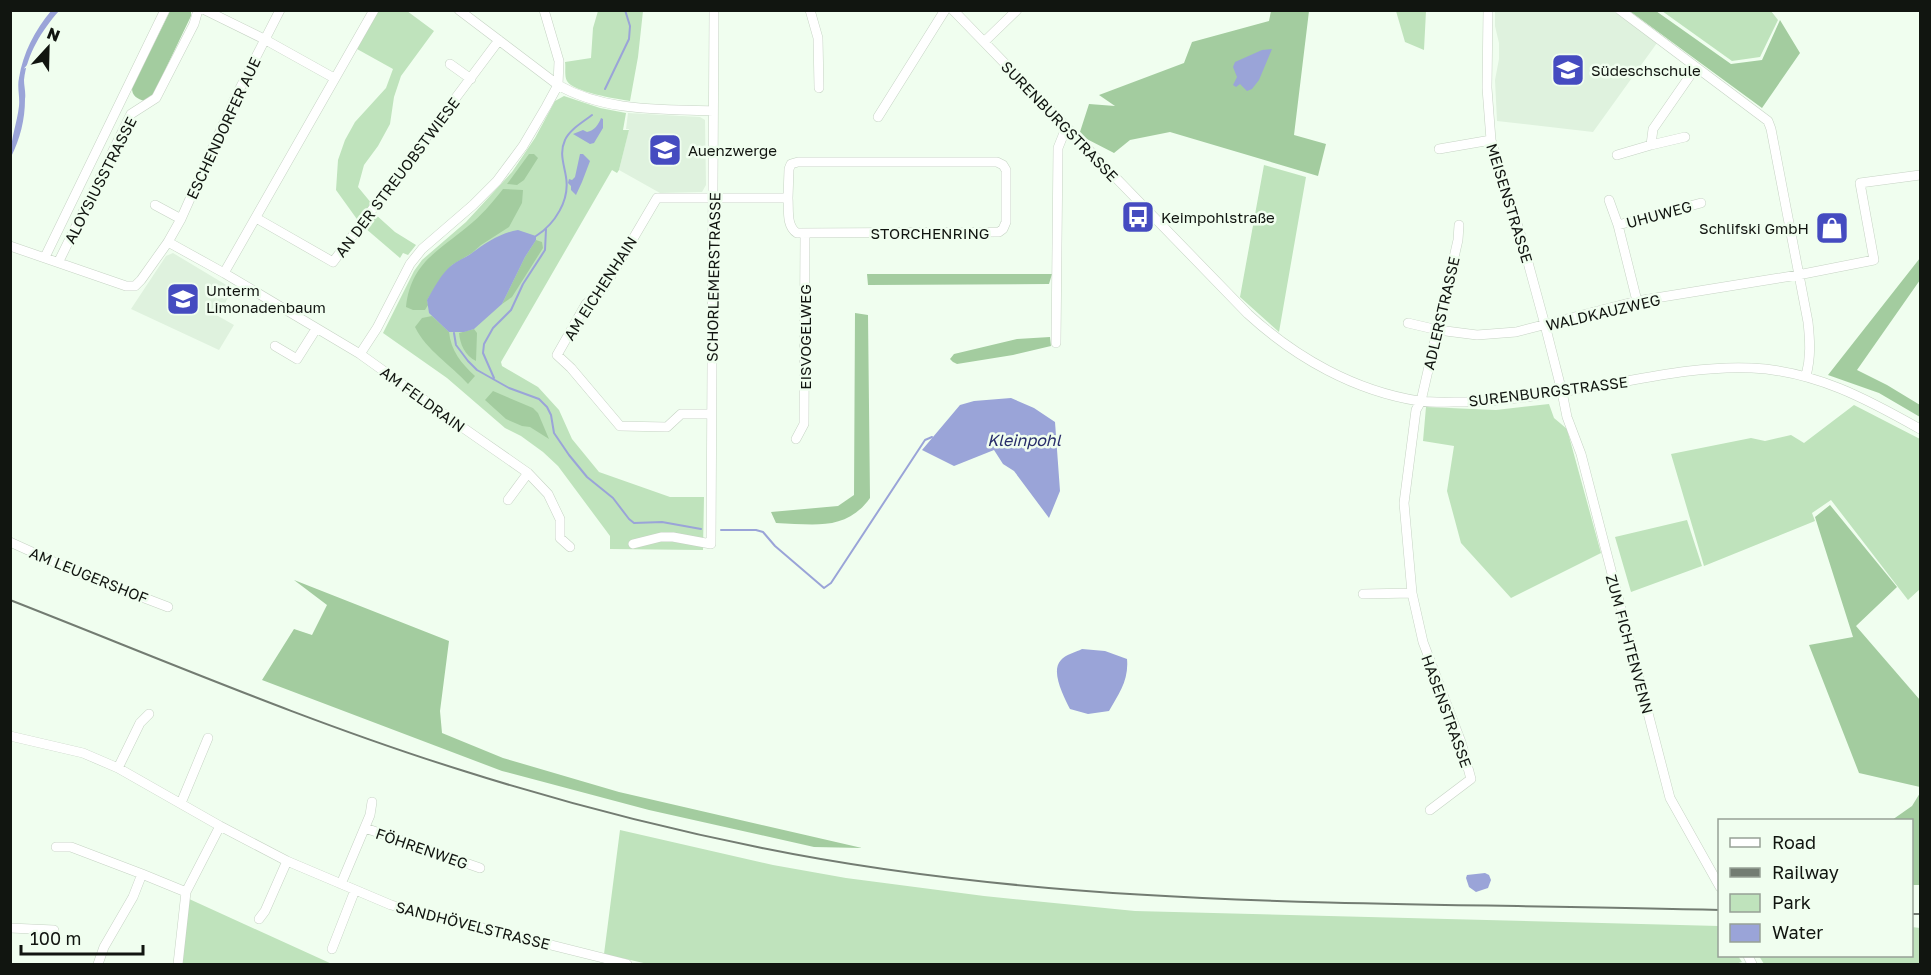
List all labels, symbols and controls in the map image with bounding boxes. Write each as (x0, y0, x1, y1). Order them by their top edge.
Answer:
north arrow (18, 18, 78, 78)
text: N (44, 23, 63, 46)
school or university icon: Südeschschule (1550, 52, 1586, 88)
street label: ESCHENDORFER AUE (182, 54, 264, 202)
street label: SURENBURGSTRASSE (998, 57, 1122, 185)
place label: Südeschschule (1591, 61, 1701, 79)
street label: AN DER STREUOBSTWIESE (331, 94, 463, 260)
street label: ALOYSIUSSTRASSE (60, 114, 140, 246)
school or university icon: Auenzwerge (647, 132, 683, 168)
place label: Auenzwerge (688, 141, 777, 159)
street label: MEISENSTRASSE (1483, 141, 1537, 265)
street label: SCHORLEMERSTRASSE (703, 192, 723, 362)
street label: UHUWEG (1624, 197, 1694, 231)
bus stop icon: Keimpohlstraße (1120, 199, 1156, 235)
place label: Keimpohlstraße (1161, 208, 1275, 226)
shop icon: Schlifski GmbH (1814, 210, 1850, 246)
place label: Schlifski GmbH (1699, 219, 1809, 237)
street label: STORCHENRING (871, 224, 989, 242)
street label: AM EICHENHAIN (560, 233, 640, 343)
street label: ADLERSTRASSE (1419, 255, 1463, 371)
school or university icon: Unterm Limonadenbaum (165, 281, 201, 317)
place label: Unterm Limonadenbaum (206, 281, 326, 316)
street label: EISVOGELWEG (796, 284, 814, 390)
street label: WALDKAUZWEG (1544, 290, 1662, 334)
street label: AM FELDRAIN (377, 362, 469, 436)
street label: SURENBURGSTRASSE (1467, 372, 1629, 410)
water label: Kleinpohl (987, 430, 1062, 450)
street label: AM LEUGERSHOF (27, 543, 151, 607)
street label: ZUM FICHTENVENN (1603, 572, 1657, 716)
street label: HASENSTRASSE (1418, 652, 1476, 770)
legend (1718, 819, 1913, 957)
street label: FÖHRENWEG (374, 824, 470, 872)
text: Road (1772, 831, 1816, 853)
text: Railway (1772, 861, 1839, 883)
text: Park (1772, 891, 1811, 913)
street label: SANDHÖVELSTRASSE (394, 897, 552, 953)
scale bar (21, 918, 142, 956)
text: Water (1772, 921, 1823, 943)
text: 100 m (30, 927, 81, 949)

